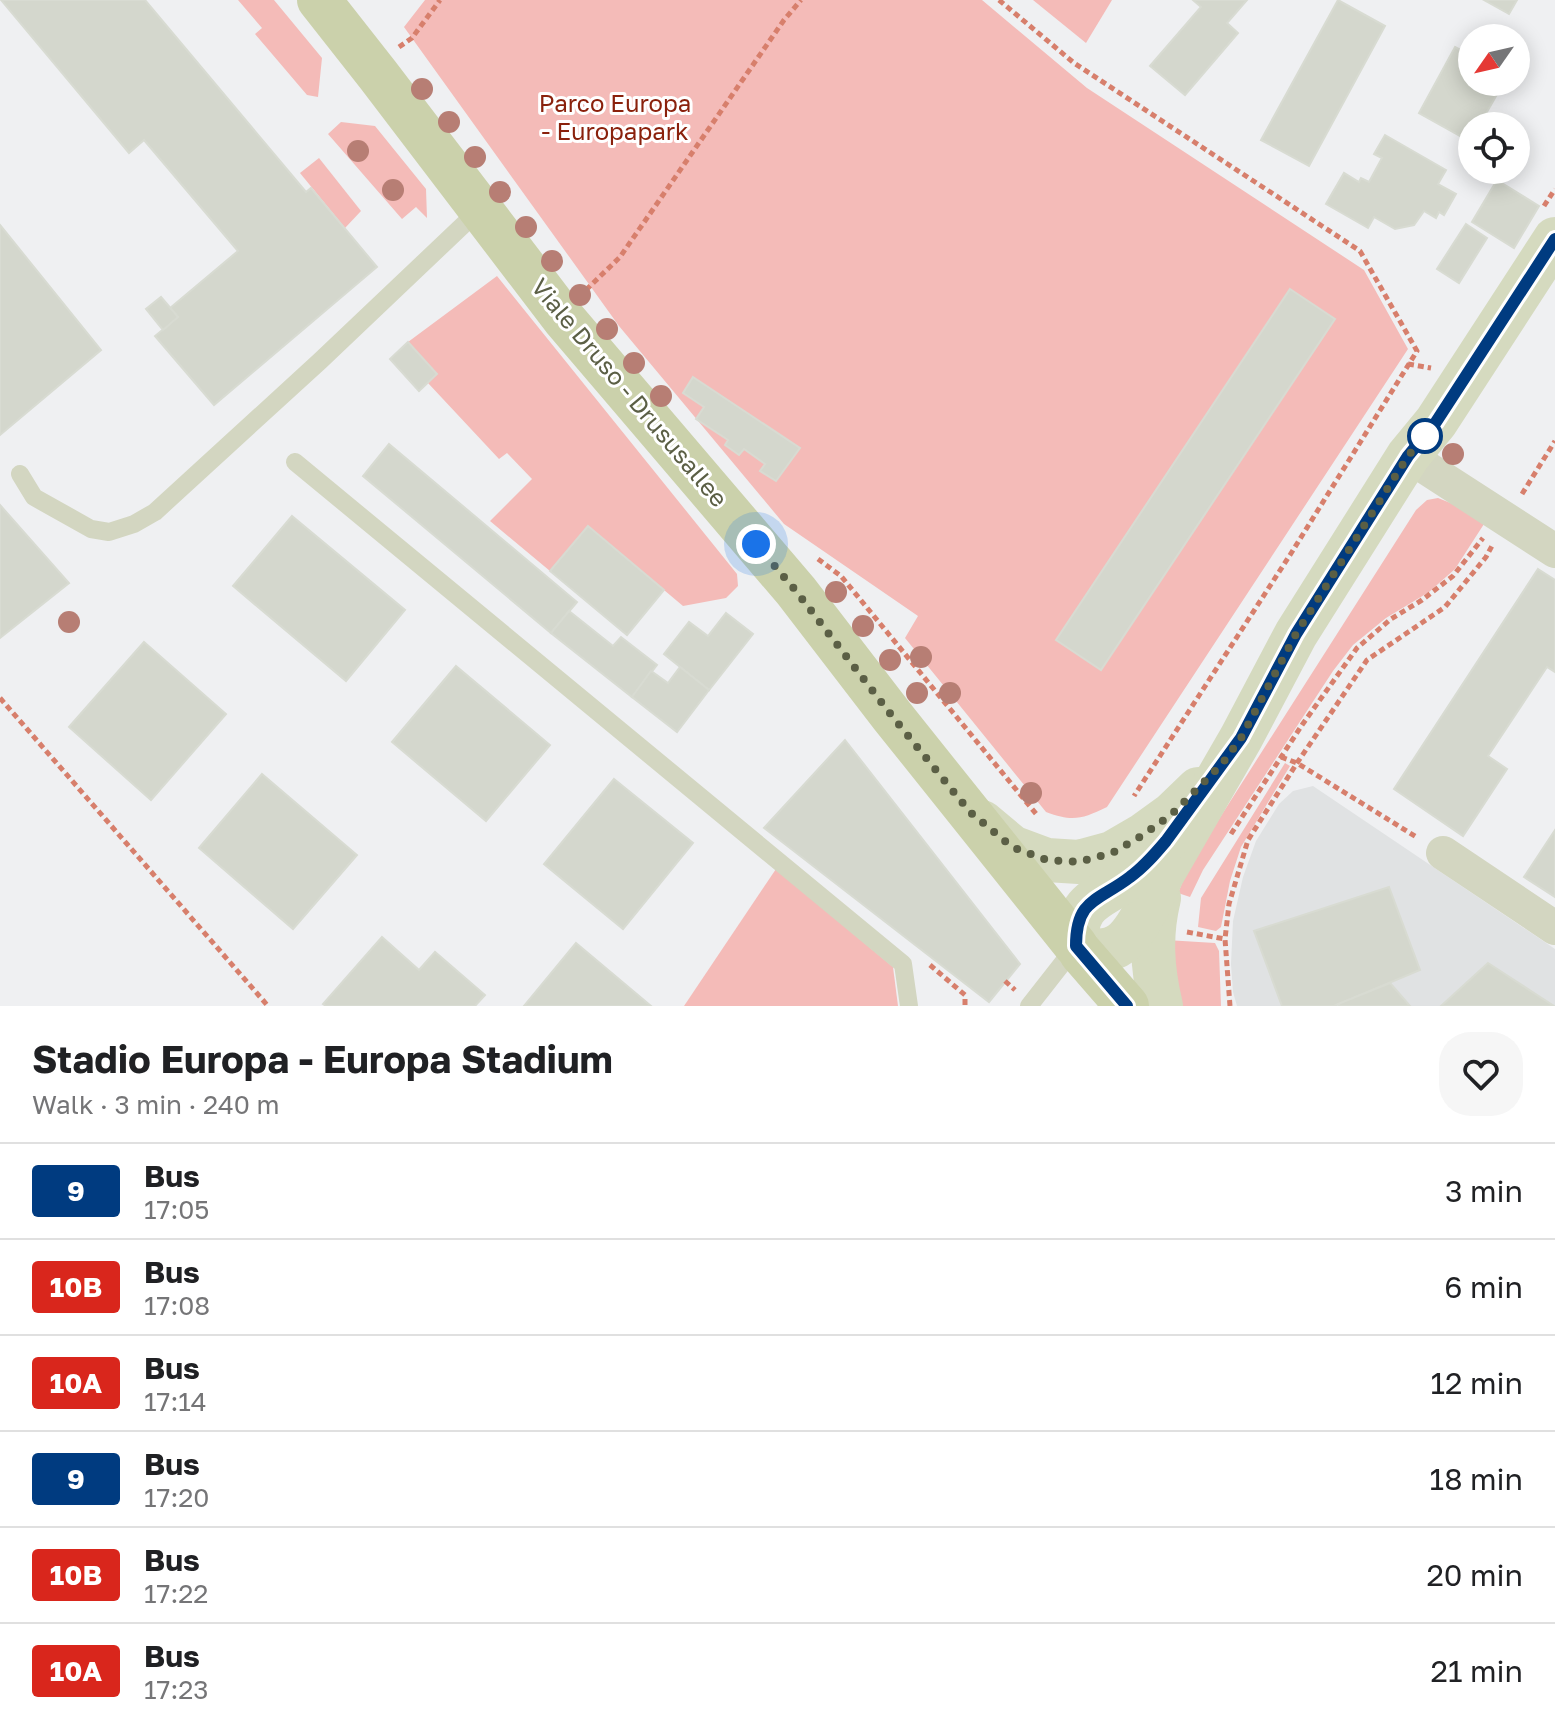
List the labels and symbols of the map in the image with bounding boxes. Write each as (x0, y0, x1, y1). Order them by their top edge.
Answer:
north arrow (1458, 24, 1530, 96)
park label: Parco Europa - Europapark (539, 88, 691, 145)
street label: Viale Druso - Drususallee (526, 272, 734, 512)
unlabelled marker (1408, 419, 1442, 453)
your location (736, 524, 776, 564)

